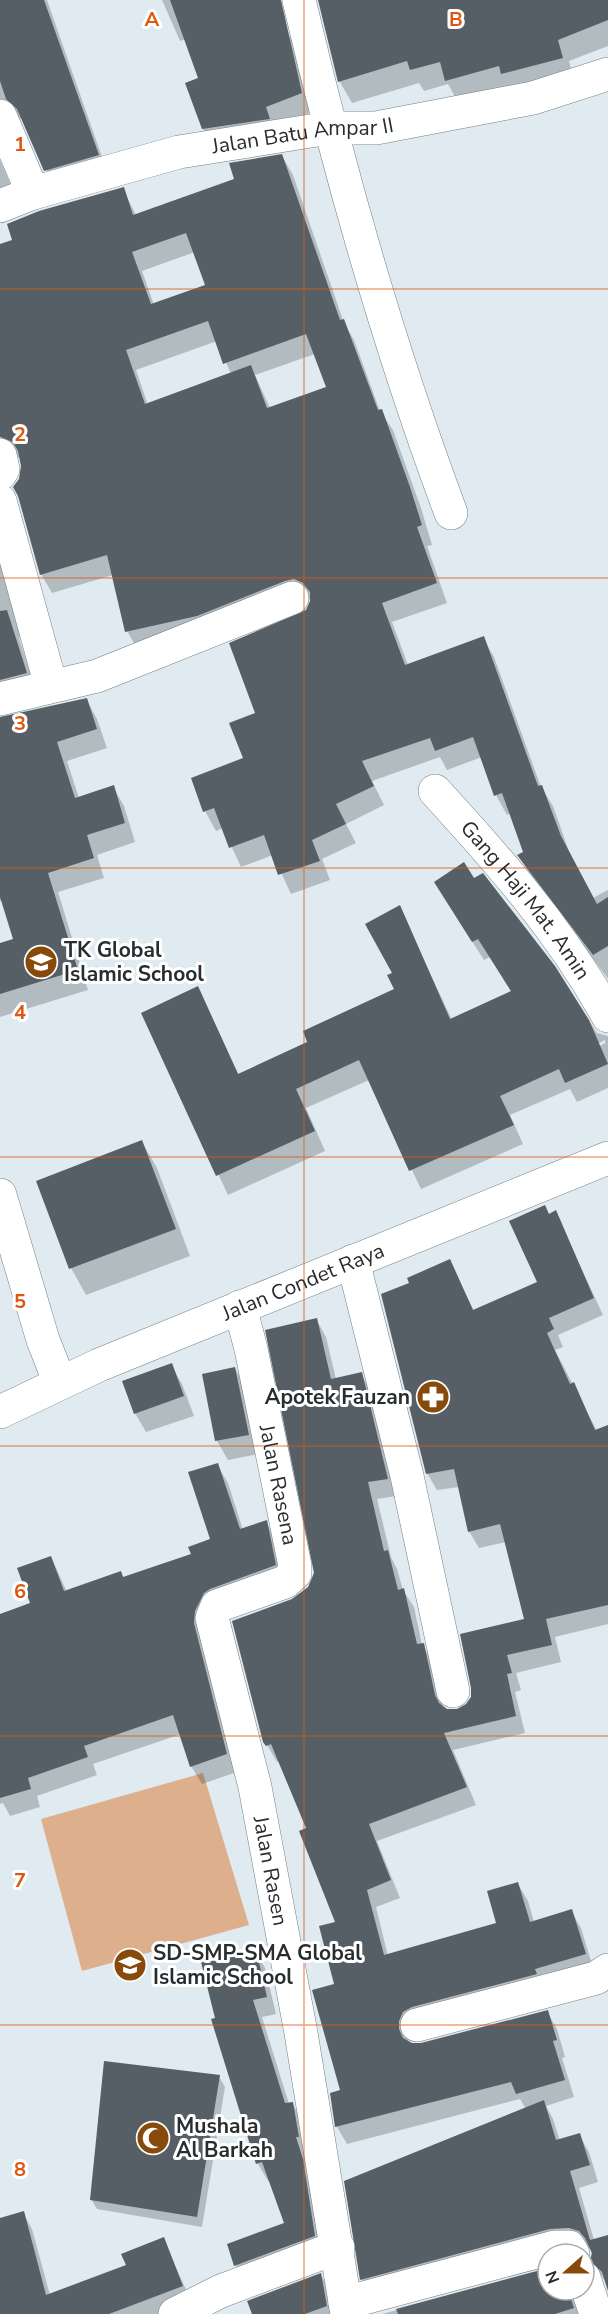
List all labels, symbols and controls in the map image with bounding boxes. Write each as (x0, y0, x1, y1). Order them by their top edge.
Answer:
text: A (145, 6, 160, 33)
text: B (449, 6, 463, 33)
street label: Jalan Batu Ampar II (209, 111, 396, 161)
text: 1 (14, 131, 26, 158)
text: 2 (14, 421, 26, 448)
text: 3 (14, 710, 26, 737)
street label: Gang Haji Mat. Amin (454, 815, 597, 985)
place label: TK Global Islamic School (64, 936, 204, 988)
school or university icon: TK Global Islamic School (23, 944, 59, 980)
text: 4 (14, 999, 26, 1026)
street label: Jalan Condet Raya (217, 1236, 388, 1328)
text: 5 (14, 1288, 26, 1315)
pharmacy icon: Apotek Fauzan (415, 1379, 451, 1415)
place label: Apotek Fauzan (265, 1383, 410, 1411)
street label: Jalan Rasena (252, 1421, 304, 1547)
text: 6 (14, 1578, 26, 1605)
street label: Jalan Rasen (247, 1813, 295, 1928)
text: 7 (14, 1867, 26, 1894)
place label: SD-SMP-SMA Global Islamic School (153, 1939, 362, 1991)
school or university icon: SD-SMP-SMA Global Islamic School (112, 1947, 148, 1983)
place label: Mushala Al Barkah (176, 2112, 273, 2164)
mosque icon: Mushala Al Barkah (135, 2120, 171, 2156)
text: 8 (14, 2156, 26, 2183)
north arrow (536, 2242, 596, 2302)
text: N (541, 2267, 565, 2287)

